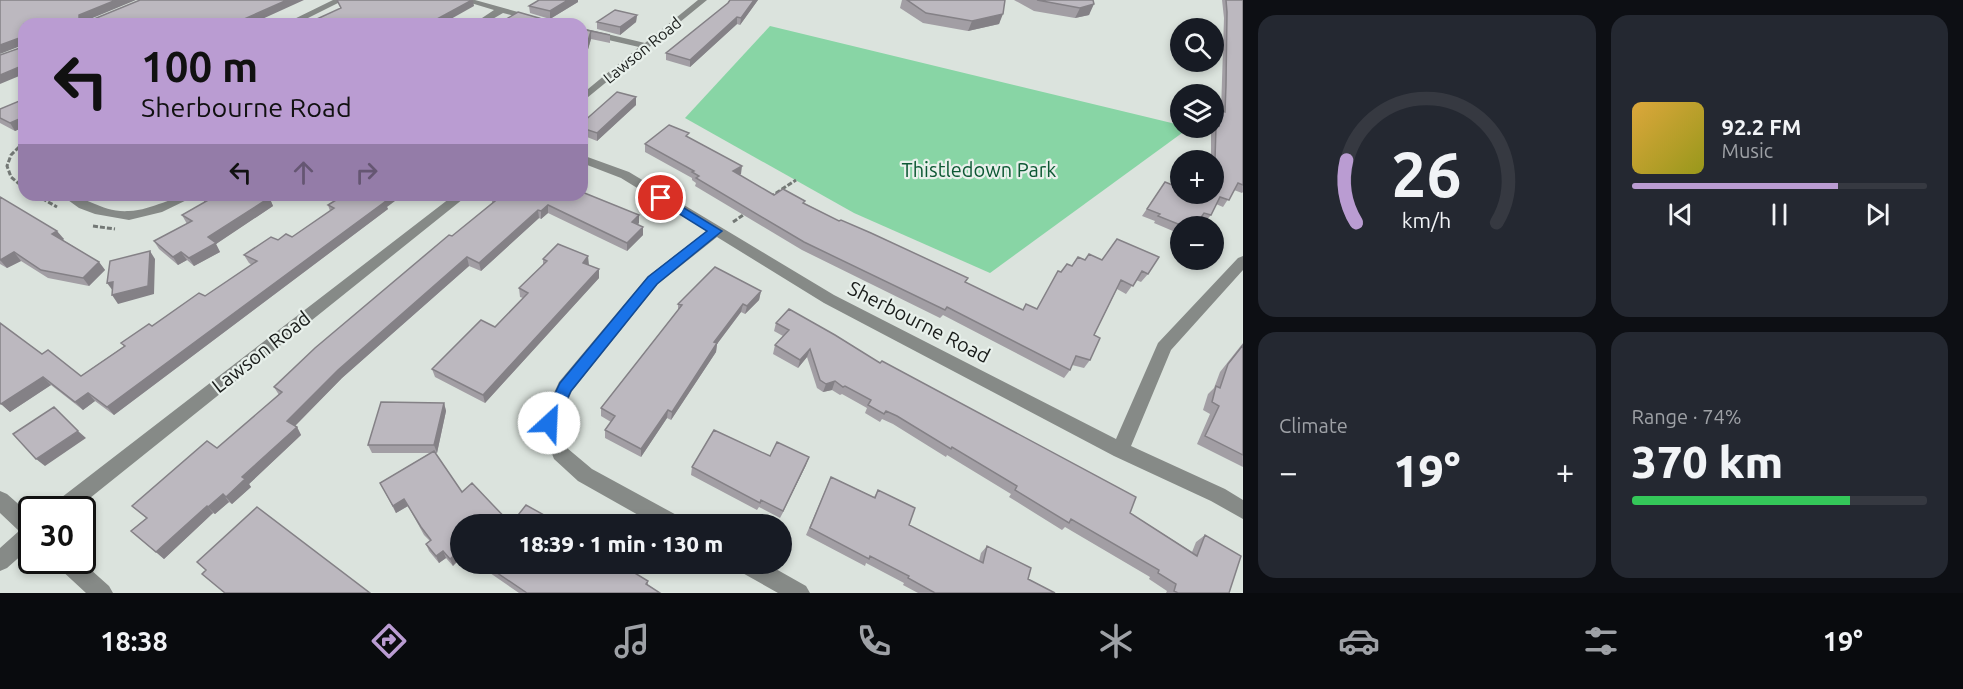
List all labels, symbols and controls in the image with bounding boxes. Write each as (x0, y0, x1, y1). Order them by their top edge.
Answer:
street label: Lawson Road (600, 13, 684, 87)
map controls (1170, 18, 1224, 270)
button: search (1170, 18, 1224, 72)
icon: left (42, 42, 120, 120)
text: 100 m (141, 43, 258, 90)
button: layers (1170, 84, 1224, 138)
text: Sherbourne Road (141, 92, 352, 122)
text: 92.2 FM (1722, 114, 1801, 139)
text: 26 (1392, 139, 1462, 209)
text: Music (1722, 139, 1773, 162)
button: + (1170, 150, 1224, 204)
icon: left (224, 156, 257, 189)
icon: ahead (287, 156, 320, 189)
icon: right (350, 156, 383, 189)
park label: Thistledown Park (902, 158, 1056, 181)
pin (635, 172, 686, 223)
icon: arrive (644, 181, 677, 214)
icon: previous (1664, 198, 1697, 231)
icon: pause (1763, 198, 1796, 231)
icon: next (1861, 198, 1894, 231)
text: km/h (1402, 209, 1451, 233)
button: − (1170, 216, 1224, 270)
street label: Sherbourne Road (844, 276, 994, 367)
street label: Lawson Road (207, 306, 314, 397)
position arrow (517, 391, 581, 455)
text: Range · 74% (1632, 405, 1742, 428)
text: Climate (1279, 414, 1348, 437)
text: 370 km (1632, 436, 1783, 487)
text: 19° (1393, 445, 1460, 496)
text: − (1279, 453, 1298, 490)
text: + (1556, 453, 1574, 490)
speed limit sign: 30 (18, 496, 96, 574)
text: 18:39 · 1 min · 130 m (519, 531, 723, 556)
icon: directions (368, 620, 410, 662)
icon: music (611, 620, 653, 662)
icon: phone (853, 620, 895, 662)
icon: climate (1095, 620, 1137, 662)
icon: car (1338, 620, 1380, 662)
icon: filters (1580, 620, 1622, 662)
text: 18:38 (100, 626, 168, 656)
text: 19° (1823, 626, 1863, 656)

